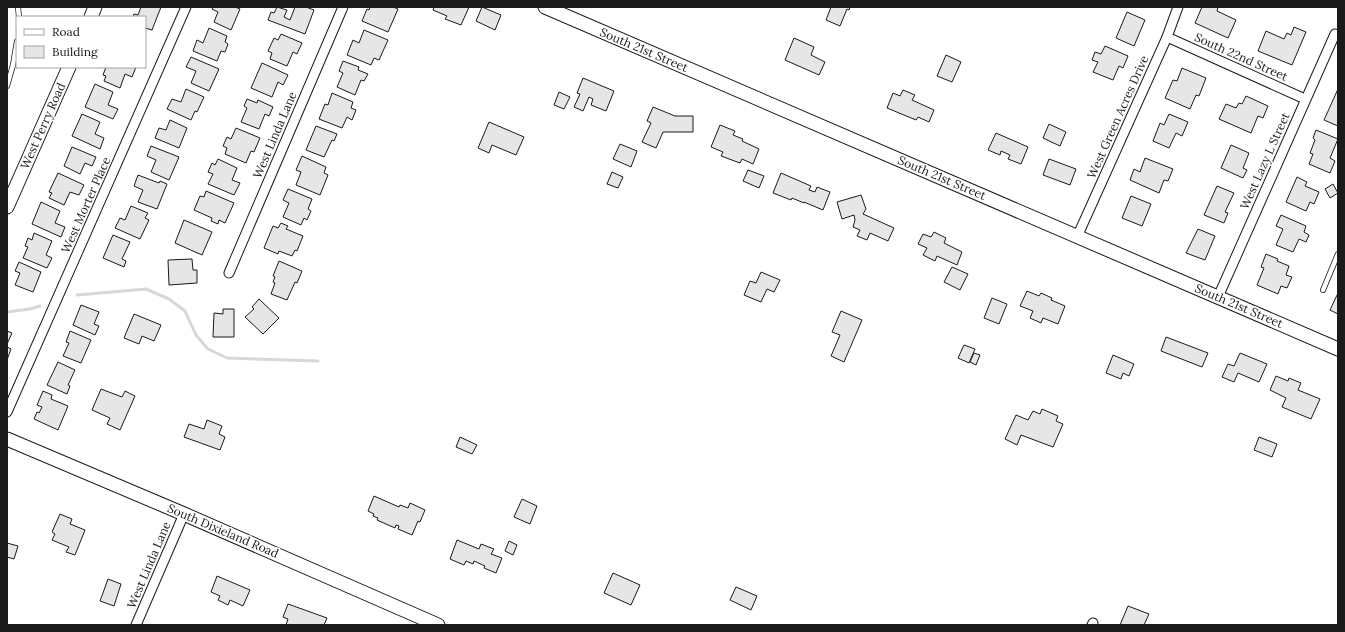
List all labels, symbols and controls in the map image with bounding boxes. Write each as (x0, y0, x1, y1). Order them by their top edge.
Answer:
legend (16, 16, 146, 68)
text: Road (52, 24, 80, 39)
street label: South 21st Street (598, 24, 691, 75)
street label: South 22nd Street (1192, 29, 1290, 84)
text: Building (52, 44, 98, 59)
street label: West Green Acres Drive (1084, 52, 1152, 181)
street label: West Perry Road (17, 80, 68, 171)
street label: West Linda Lane (250, 89, 300, 180)
street label: West Lazy L Street (1236, 110, 1293, 212)
street label: South 21st Street (896, 152, 989, 203)
street label: West Morter Place (58, 154, 114, 255)
street label: South 21st Street (1193, 280, 1286, 331)
street label: South Dixieland Road (165, 500, 281, 561)
street label: West Linda Lane (124, 519, 174, 610)

